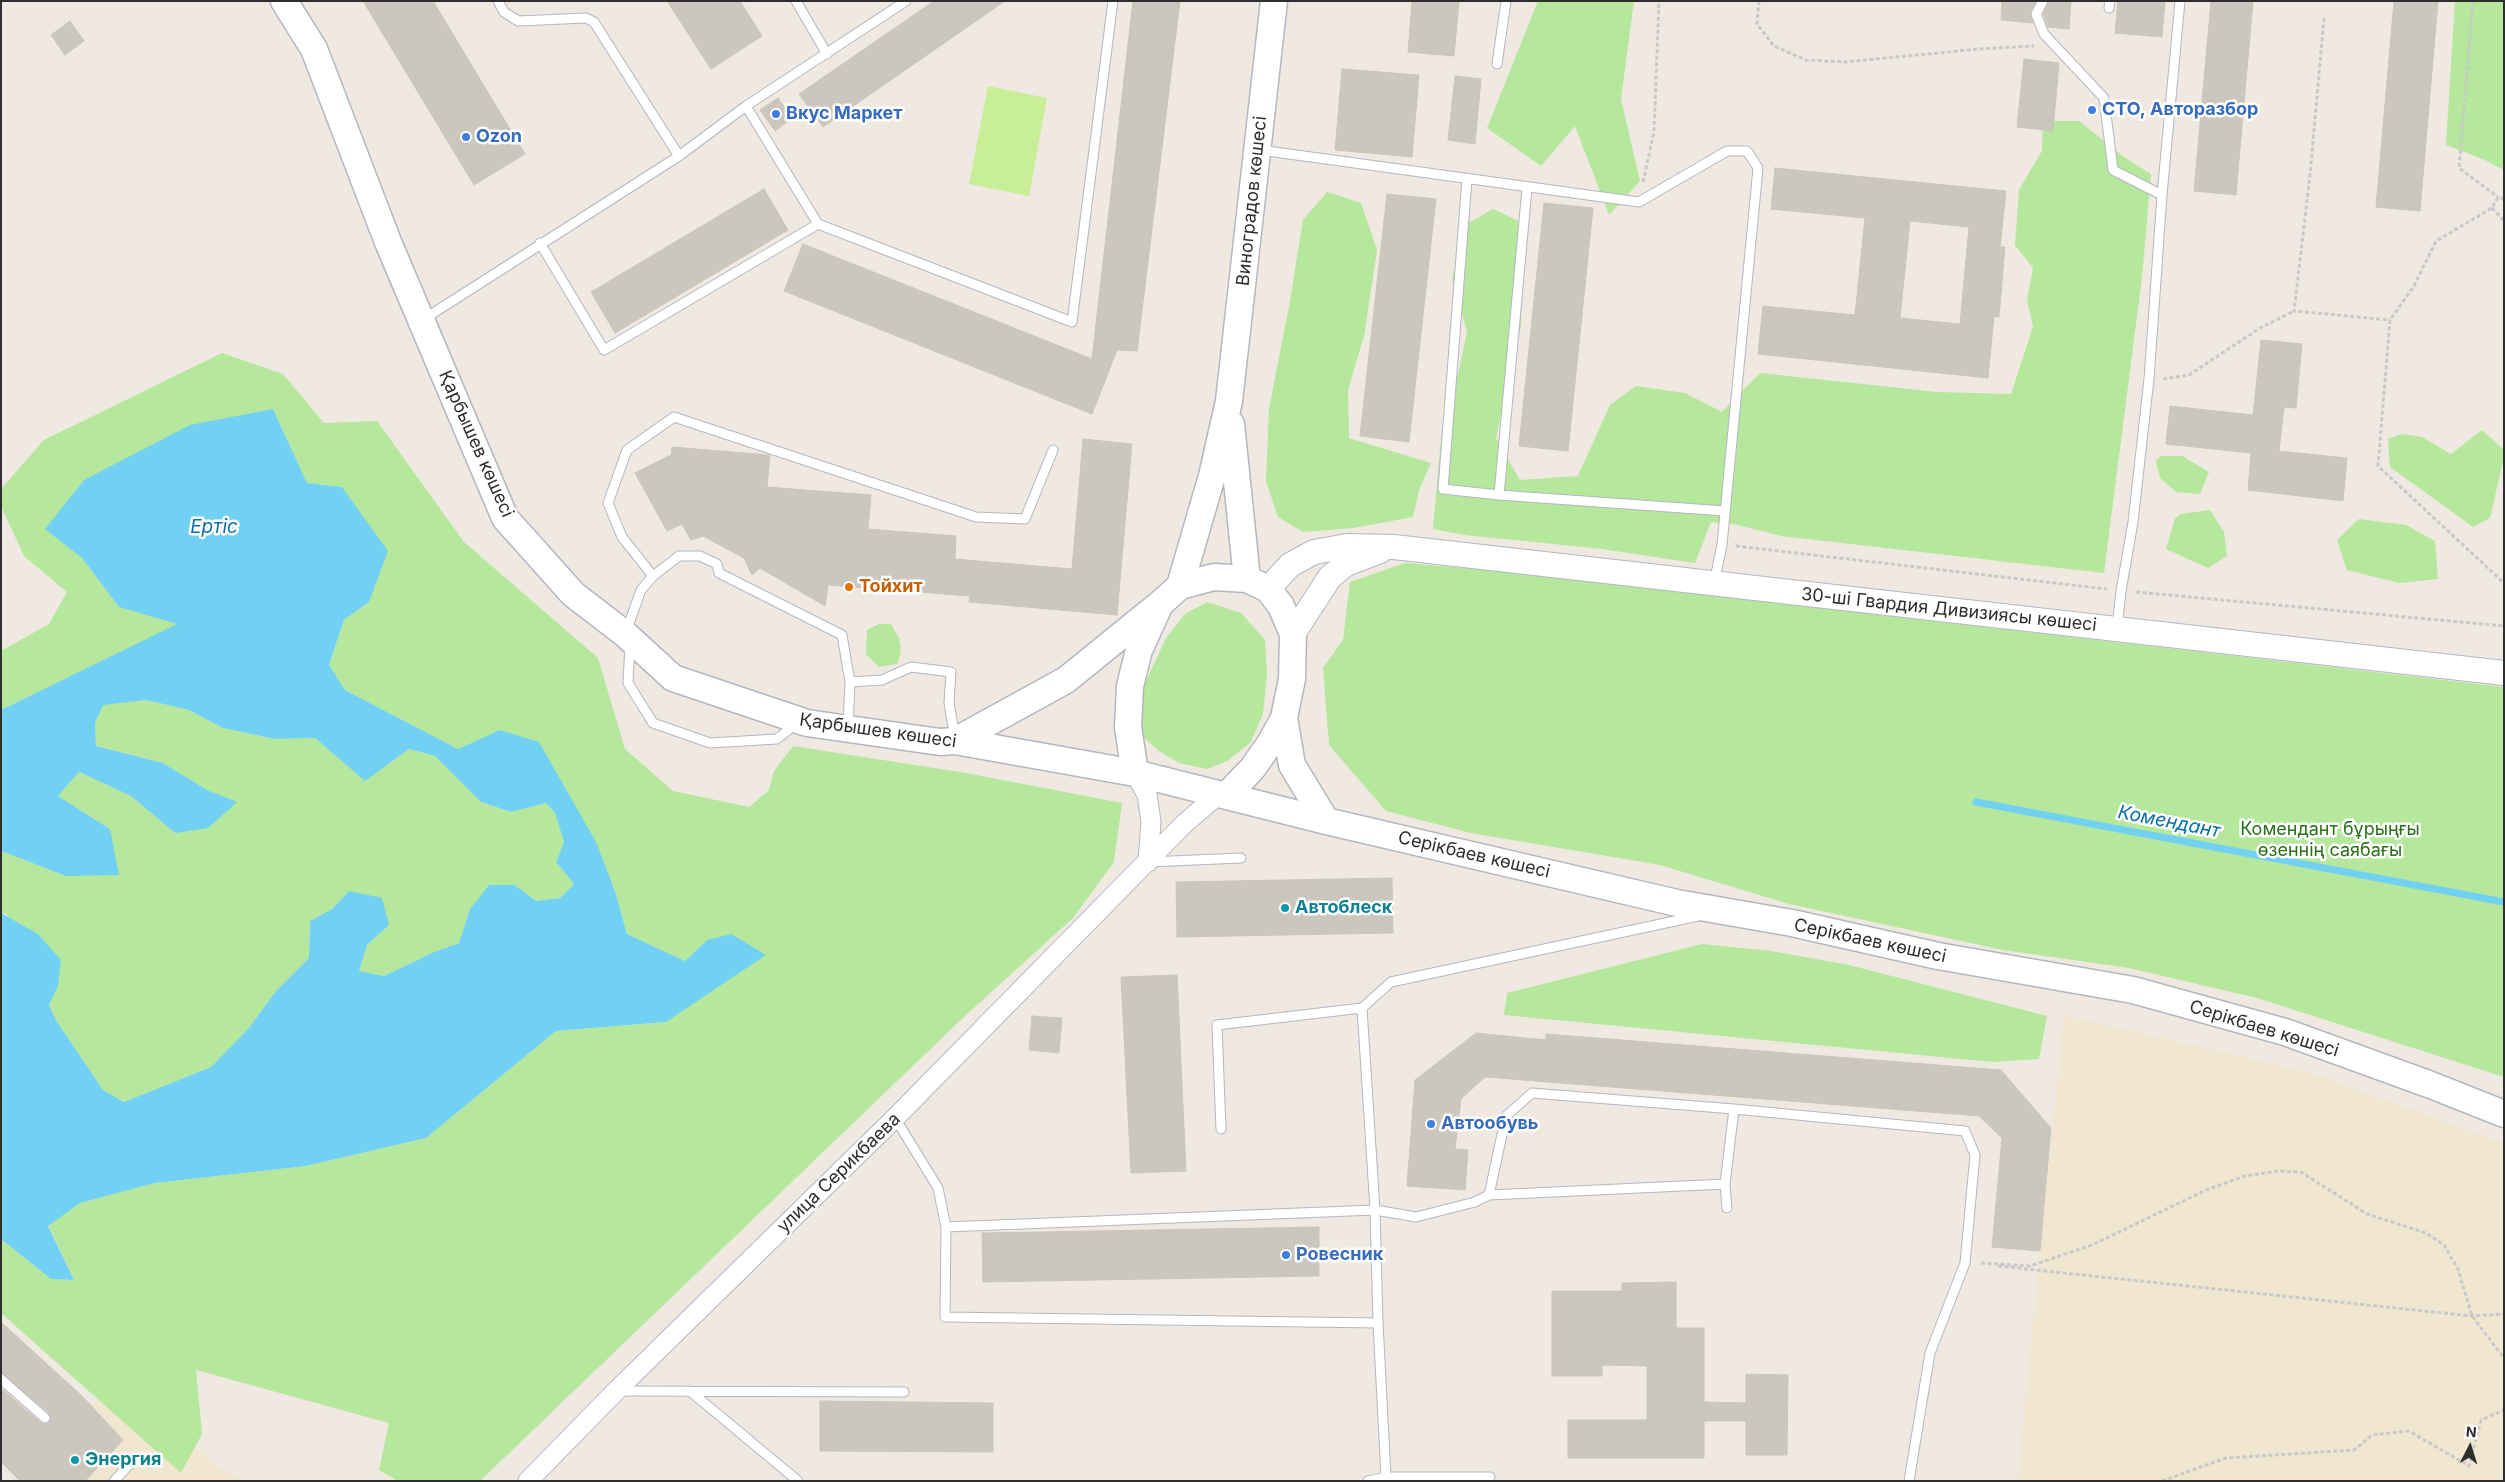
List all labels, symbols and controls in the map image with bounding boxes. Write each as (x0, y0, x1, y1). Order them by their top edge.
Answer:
place label: СТО, Авторазбор (2102, 99, 2258, 121)
place label: Вкус Маркет (786, 103, 902, 125)
marker: СТО, Авторазбор (2086, 104, 2098, 116)
marker: Вкус Маркет (770, 108, 782, 120)
street label: Виноградов көшесі (1232, 115, 1272, 287)
place label: Ozon (476, 126, 522, 148)
marker: Ozon (460, 131, 472, 143)
street label: Қарбышев көшесі (434, 367, 518, 521)
water label: Ертіс (190, 516, 238, 538)
place label: Тойхит (859, 576, 923, 598)
marker: Тойхит (843, 581, 855, 593)
street label: 30-ші Гвардия Дивизиясы көшесі (1800, 584, 2098, 636)
street label: Қарбышев көшесі (798, 709, 958, 753)
water label: Комендант (2116, 801, 2222, 843)
park label: Комендант бұрыңғы өзеннің саябағы (2240, 819, 2420, 862)
street label: Серікбаев көшесі (1396, 827, 1552, 883)
place label: Автоблеск (1295, 897, 1392, 919)
marker: Автоблеск (1279, 902, 1291, 914)
street label: Серікбаев көшесі (1792, 914, 1948, 968)
street label: Серікбаев көшесі (2187, 996, 2341, 1062)
street label: улица Серикбаева (773, 1109, 905, 1237)
place label: Автообувь (1441, 1113, 1538, 1135)
marker: Автообувь (1425, 1118, 1437, 1130)
place label: Ровесник (1296, 1244, 1383, 1266)
marker: Ровесник (1280, 1249, 1292, 1261)
north arrow (2445, 1422, 2495, 1472)
text: N (2465, 1423, 2477, 1440)
place label: Энергия (85, 1449, 161, 1471)
marker: Энергия (69, 1454, 81, 1466)

